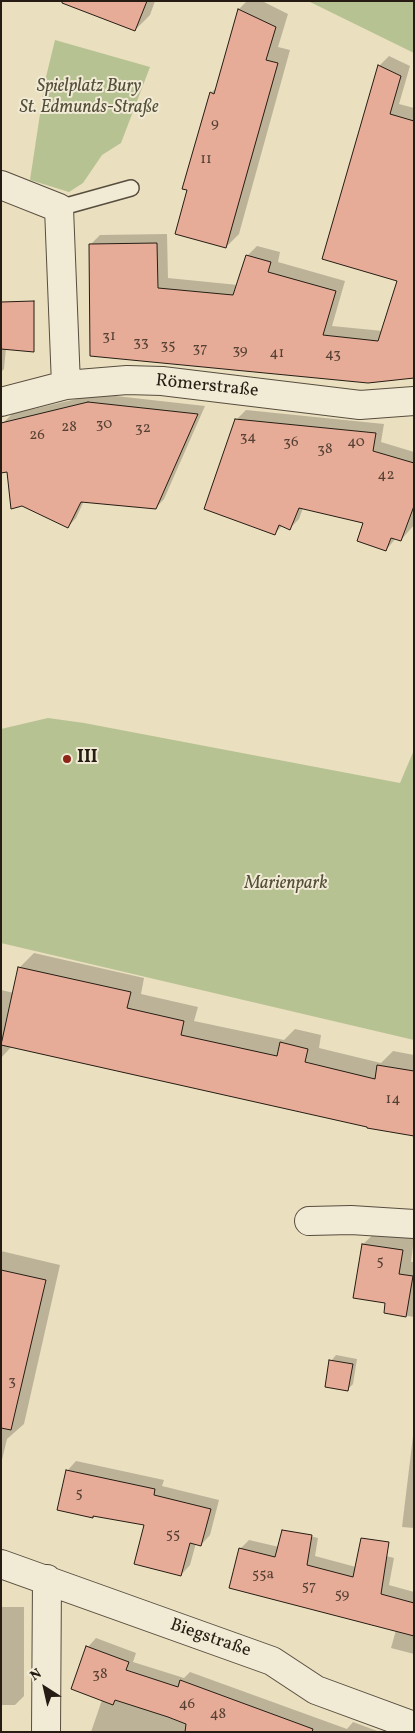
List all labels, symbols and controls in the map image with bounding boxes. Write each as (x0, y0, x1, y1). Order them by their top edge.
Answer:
park label: Spielplatz Bury St. Edmunds-Straße (19, 77, 159, 120)
house number: 9 (211, 115, 219, 133)
house number: 11 (200, 151, 212, 169)
house number: 31 (102, 328, 116, 346)
house number: 33 (133, 334, 149, 352)
house number: 35 (161, 337, 175, 355)
house number: 37 (193, 340, 207, 358)
house number: 39 (232, 342, 248, 360)
house number: 41 (270, 345, 284, 363)
house number: 43 (325, 346, 341, 364)
street label: Römerstraße (154, 371, 260, 403)
house number: 30 (96, 416, 112, 434)
house number: 28 (61, 419, 77, 437)
house number: 32 (135, 420, 151, 438)
house number: 26 (29, 427, 45, 445)
house number: 34 (240, 429, 256, 447)
house number: 36 (283, 434, 299, 452)
house number: 40 (347, 434, 365, 452)
house number: 38 (317, 441, 333, 459)
house number: 42 (377, 467, 395, 485)
place label: III (77, 748, 98, 770)
marker: III (61, 753, 73, 765)
park label: Marienpark (244, 874, 328, 896)
house number: 14 (386, 1091, 400, 1109)
house number: 5 (376, 1253, 384, 1271)
house number: 3 (8, 1373, 16, 1391)
house number: 5 (75, 1485, 83, 1503)
house number: 55 (166, 1526, 180, 1544)
house number: 55a (252, 1566, 274, 1584)
house number: 57 (302, 1578, 316, 1596)
house number: 59 (335, 1586, 349, 1604)
street label: Biegstraße (167, 1615, 253, 1663)
north arrow (20, 1663, 70, 1713)
text: N (26, 1665, 46, 1686)
house number: 38 (92, 1666, 108, 1684)
house number: 46 (179, 1696, 195, 1714)
house number: 48 (210, 1706, 226, 1724)

